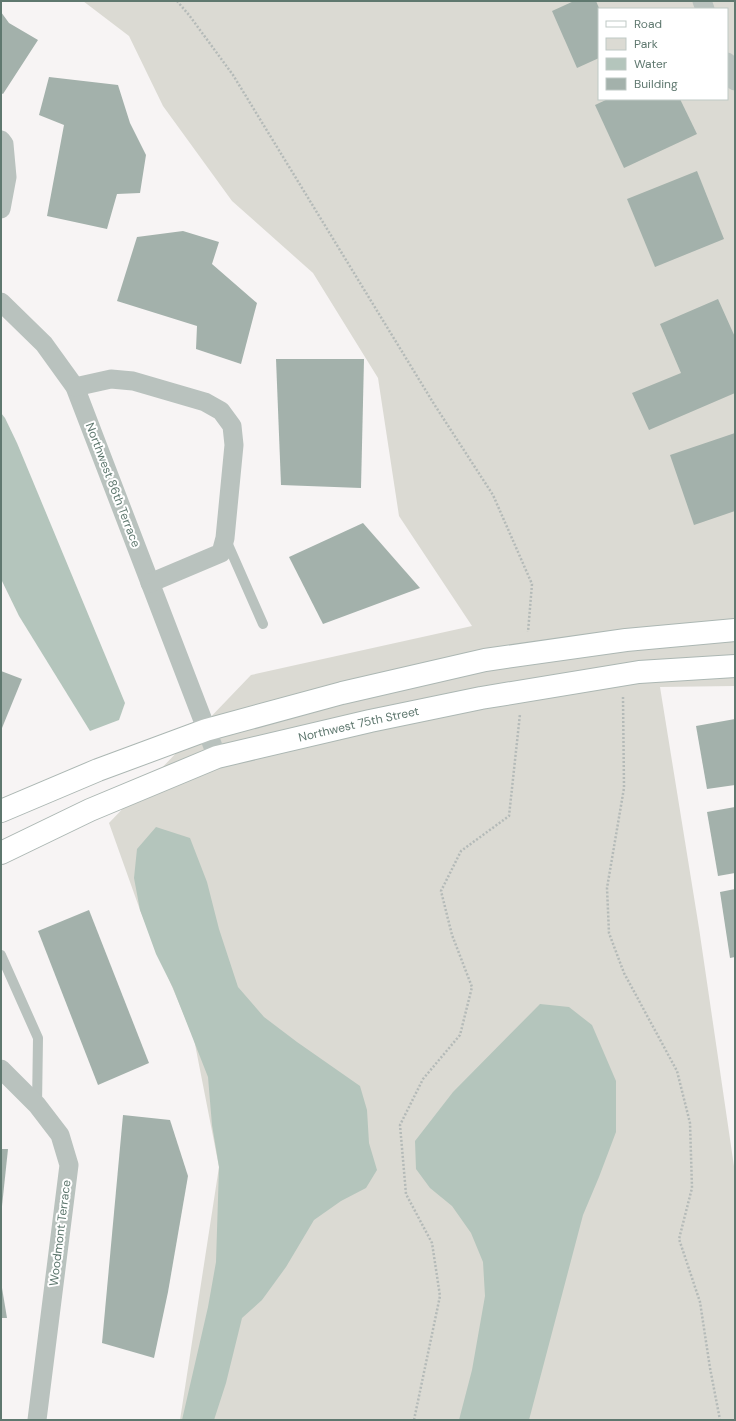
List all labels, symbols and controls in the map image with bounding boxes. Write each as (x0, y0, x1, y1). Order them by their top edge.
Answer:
legend (598, 8, 728, 100)
text: Road (634, 16, 662, 32)
text: Park (634, 36, 658, 52)
text: Water (634, 56, 668, 72)
text: Building (634, 76, 678, 92)
street label: Northwest 86th Terrace (82, 420, 144, 550)
street label: Northwest 75th Street (297, 703, 421, 746)
street label: Woodmont Terrace (46, 1179, 74, 1287)

